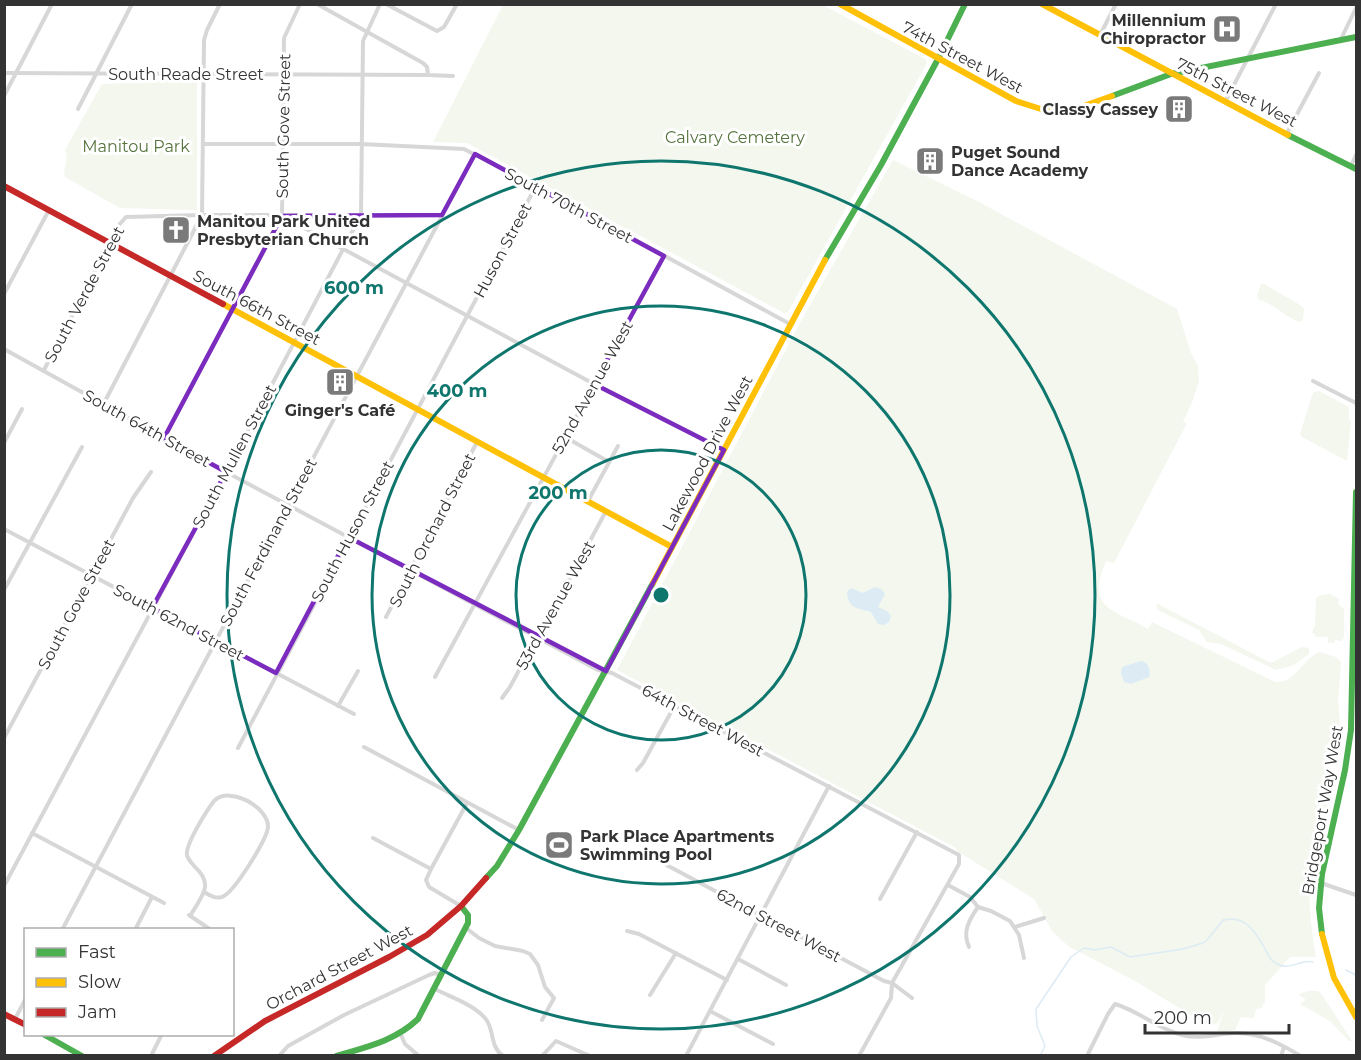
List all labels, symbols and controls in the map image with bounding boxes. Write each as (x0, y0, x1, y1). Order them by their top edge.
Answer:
place label: Millennium Chiropractor (1100, 11, 1206, 48)
hospital icon: Millennium Chiropractor (1211, 13, 1243, 45)
street label: 74th Street West (899, 18, 1027, 97)
street label: South Gove Street (273, 53, 294, 199)
street label: 75th Street West (1173, 54, 1301, 131)
street label: South Reade Street (108, 65, 264, 84)
building icon: Classy Cassey (1163, 93, 1195, 125)
place label: Classy Cassey (1043, 100, 1158, 119)
park label: Calvary Cemetery (665, 128, 805, 147)
park label: Manitou Park (82, 137, 190, 156)
place label: Puget Sound Dance Academy (951, 143, 1089, 180)
building icon: Puget Sound Dance Academy (914, 145, 946, 177)
street label: South 70th Street (502, 164, 636, 247)
street label: Huson Street (469, 199, 536, 301)
place label: Manitou Park United Presbyterian Church (197, 212, 370, 249)
church icon: Manitou Park United Presbyterian Church (160, 214, 192, 246)
street label: South Verde Street (41, 223, 129, 366)
street label: South 66th Street (190, 266, 324, 349)
text: 600 m (324, 277, 384, 299)
street label: 52nd Avenue West (548, 317, 637, 457)
building icon: Ginger's Café (324, 366, 356, 398)
street label: Lakewood Drive West (658, 372, 757, 534)
text: 400 m (427, 380, 487, 402)
street label: South Mullen Street (189, 381, 281, 531)
street label: South 64th Street (80, 386, 214, 471)
place label: Ginger's Café (285, 401, 395, 420)
street label: South Orchard Street (385, 449, 480, 611)
street label: South Ferdinand Street (216, 455, 321, 629)
street label: South Huson Street (307, 457, 398, 605)
text: 200 m (528, 482, 588, 504)
street label: South Gove Street (34, 535, 119, 673)
street label: 53rd Avenue West (512, 537, 599, 673)
street label: South 62nd Street (110, 580, 248, 665)
centre of rings (651, 585, 671, 605)
street label: 64th Street West (639, 680, 767, 761)
street label: Bridgeport Way West (1298, 723, 1347, 896)
place label: Park Place Apartments Swimming Pool (580, 827, 775, 864)
sports icon: Park Place Apartments Swimming Pool (543, 829, 575, 861)
street label: 62nd Street West (713, 885, 845, 966)
street label: Orchard Street West (263, 920, 416, 1014)
legend (24, 928, 234, 1036)
text: Fast (78, 941, 116, 963)
text: Slow (78, 971, 121, 993)
scale bar (1145, 997, 1289, 1035)
text: Jam (77, 1001, 117, 1023)
text: 200 m (1154, 1007, 1212, 1029)

